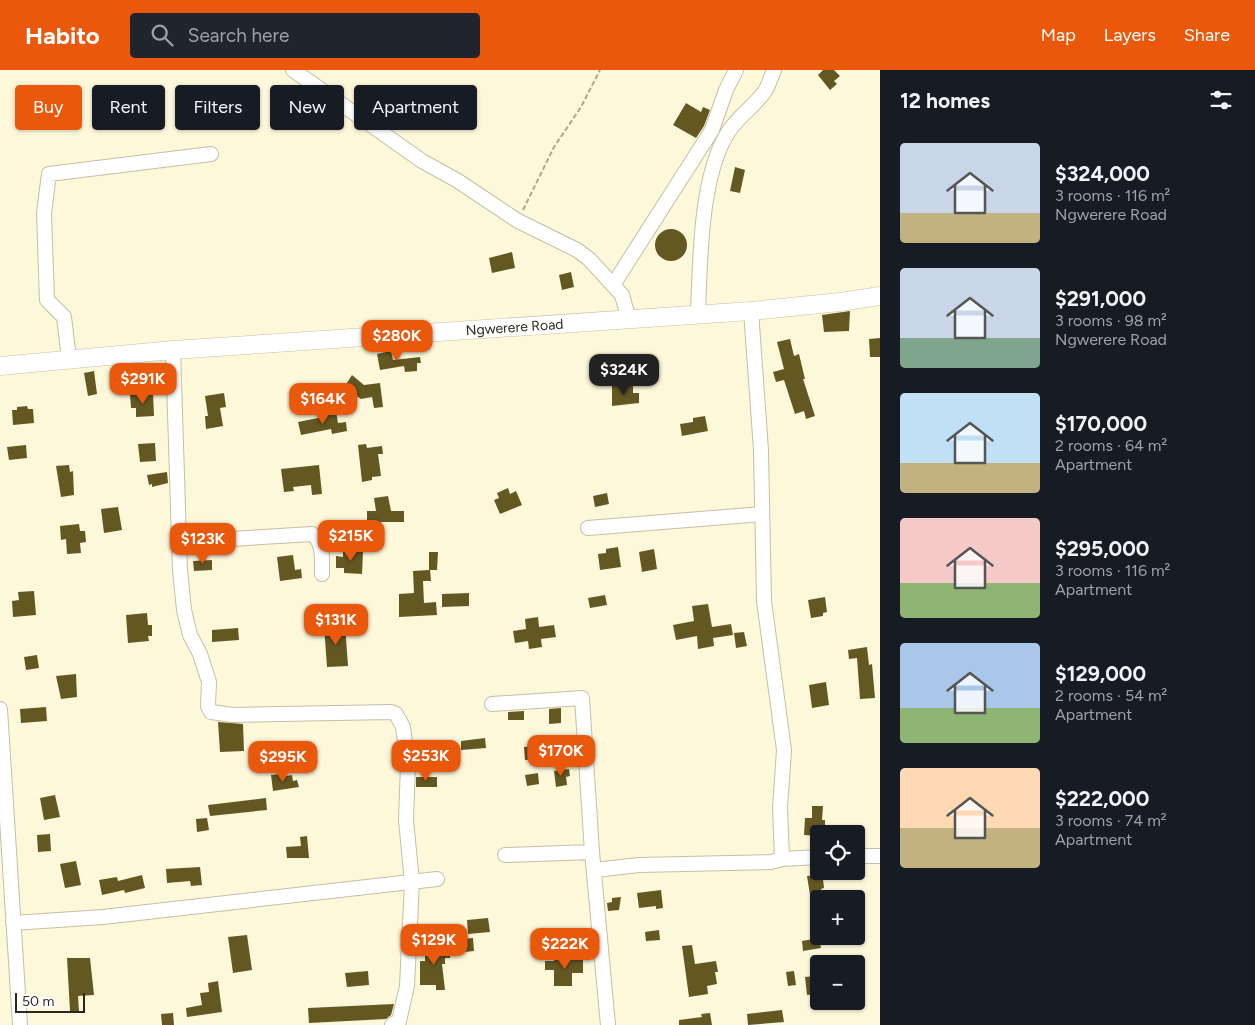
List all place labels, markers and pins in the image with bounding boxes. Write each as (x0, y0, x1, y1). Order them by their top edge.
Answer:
pin: $280K (362, 320, 432, 362)
pin: $324K (589, 354, 659, 396)
pin: $291K (108, 362, 178, 405)
pin: $164K (288, 382, 358, 425)
pin: $215K (316, 520, 386, 562)
pin: $123K (168, 522, 238, 565)
pin: $131K (301, 604, 371, 646)
pin: $170K (526, 734, 596, 777)
pin: $295K (248, 740, 318, 783)
pin: $253K (391, 740, 461, 782)
pin: $129K (399, 924, 469, 966)
pin: $222K (530, 928, 600, 970)

